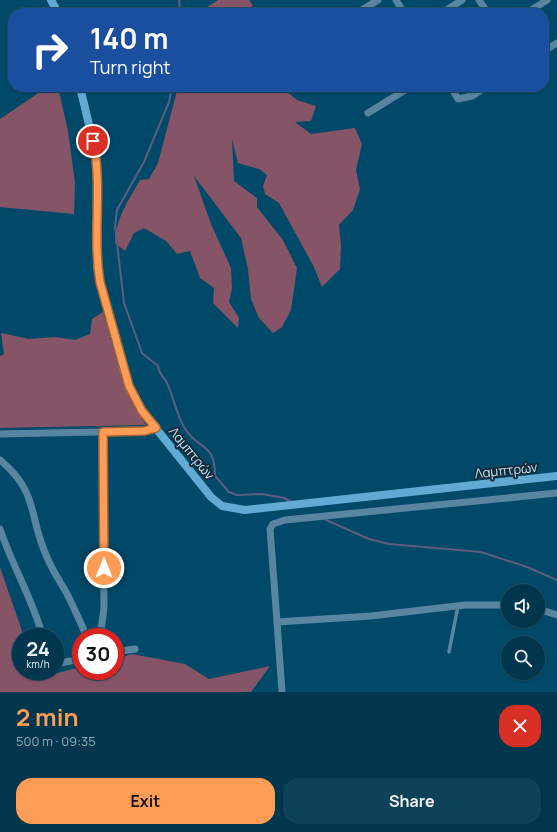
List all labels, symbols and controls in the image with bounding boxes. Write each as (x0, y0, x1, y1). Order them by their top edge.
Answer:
text: 140 m (90, 19, 169, 57)
icon: right (24, 24, 76, 76)
text: Turn right (90, 55, 171, 79)
pin (76, 124, 110, 158)
icon: arrive (82, 130, 104, 152)
street label: Λαμπτρών (165, 423, 219, 483)
street label: Λαμπτρών (474, 458, 539, 482)
position arrow (83, 547, 125, 589)
map controls (501, 584, 545, 680)
button: sound (501, 584, 545, 628)
speed limit sign: 30 (72, 628, 124, 680)
text: 24 (26, 635, 50, 662)
button: search (501, 636, 545, 680)
text: km/h (26, 657, 50, 671)
text: 2 min (16, 700, 78, 733)
button: close (499, 705, 541, 747)
text: 500 m · 09:35 (16, 732, 96, 750)
button: Exit (16, 778, 275, 824)
button: Share (283, 778, 541, 824)

